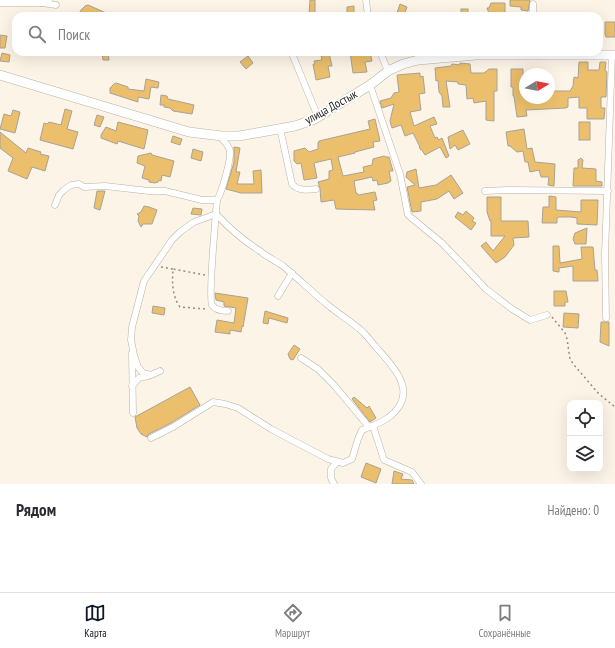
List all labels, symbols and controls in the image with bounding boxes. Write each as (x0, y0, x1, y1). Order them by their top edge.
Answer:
search box (12, 12, 603, 56)
icon: search (26, 23, 48, 45)
text: Поиск (58, 25, 90, 44)
north arrow (519, 68, 555, 104)
street label: улица Достык (302, 86, 360, 127)
map controls (567, 400, 603, 472)
button: locate (567, 400, 603, 436)
button: layers (567, 436, 603, 472)
text: Рядом (16, 499, 56, 521)
text: Найдено: 0 (548, 502, 599, 519)
tab: Карта (84, 602, 107, 640)
tab: Маршрут (275, 602, 310, 640)
tab: Сохранённые (478, 602, 531, 640)

